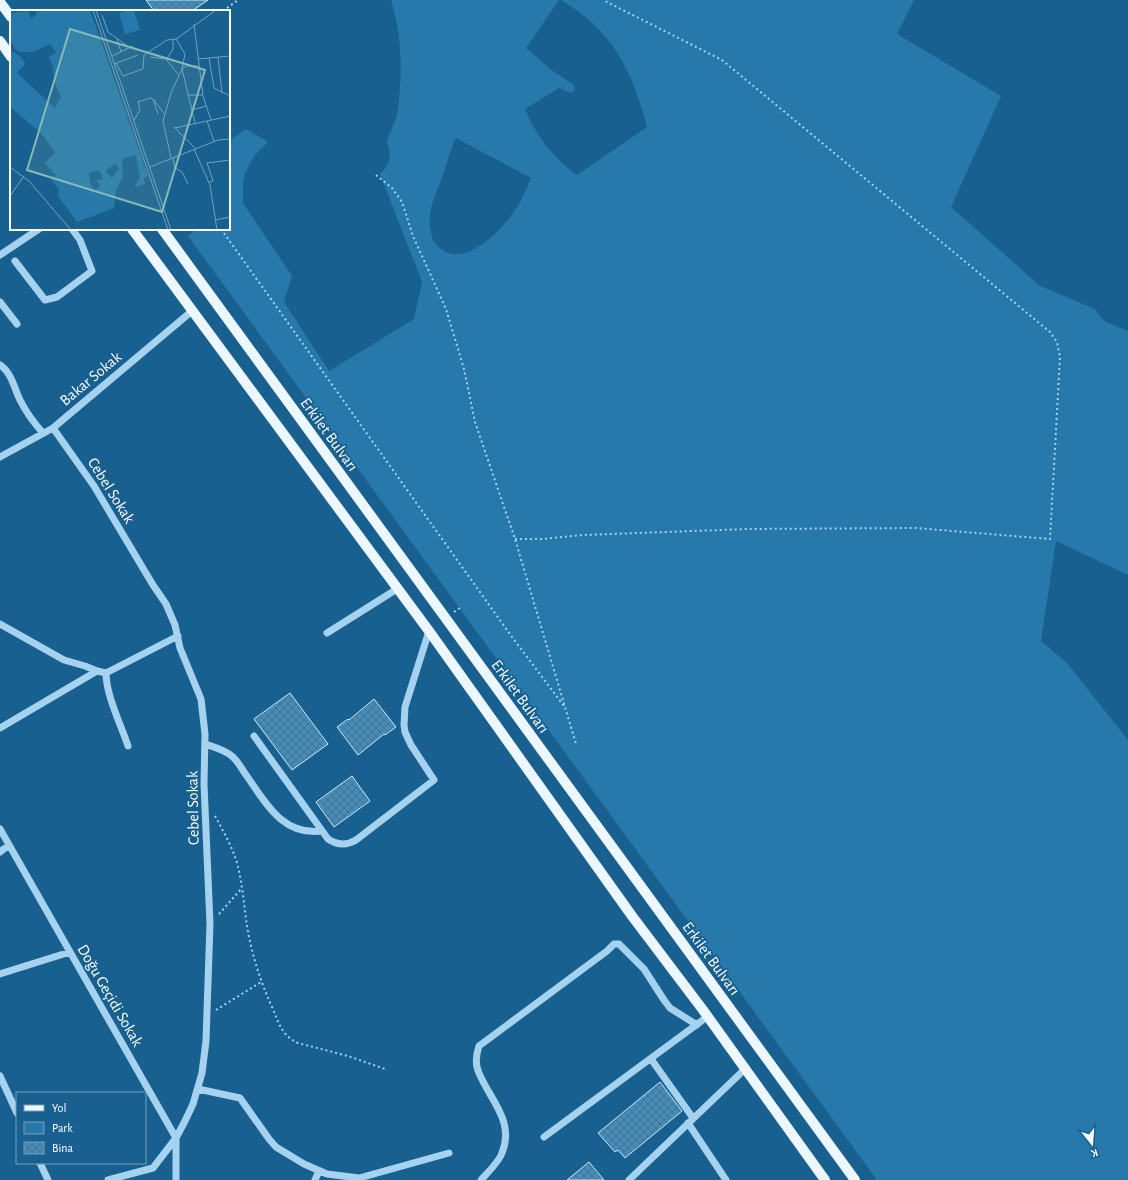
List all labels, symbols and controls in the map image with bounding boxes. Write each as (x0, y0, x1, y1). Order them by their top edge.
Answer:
inset map (10, 10, 230, 230)
street label: Bakar Sokak (57, 348, 125, 409)
street label: Erkilet Bulvarı (297, 395, 361, 474)
street label: Cebel Sokak (85, 455, 138, 527)
street label: Erkilet Bulvarı (488, 657, 552, 736)
street label: Cebel Sokak (184, 770, 202, 845)
street label: Erkilet Bulvarı (679, 919, 743, 998)
street label: Doğu Geçidi Sokak (74, 942, 146, 1050)
legend (16, 1092, 146, 1164)
text: Yol (52, 1102, 66, 1114)
text: Park (52, 1122, 73, 1134)
north arrow (1072, 1124, 1112, 1164)
text: Bina (52, 1142, 74, 1154)
text: K (1090, 1147, 1099, 1159)

